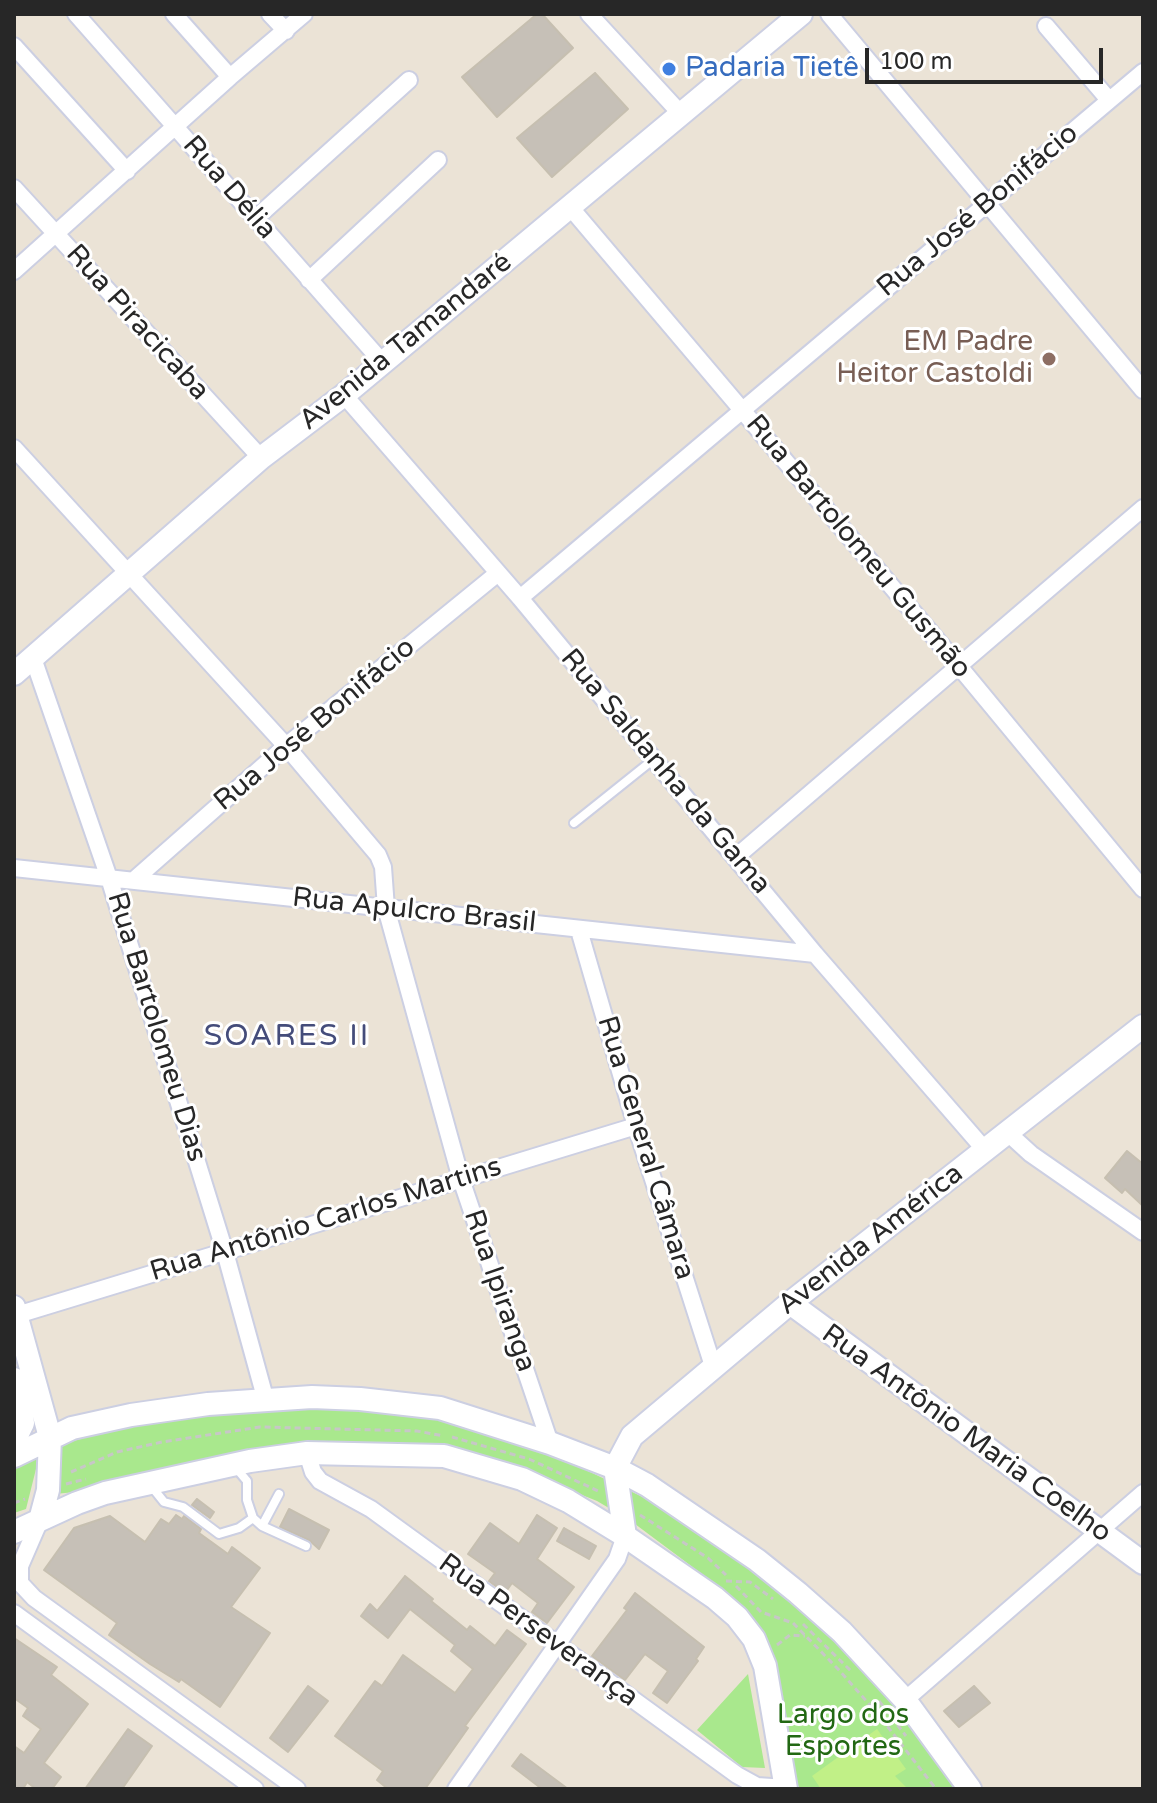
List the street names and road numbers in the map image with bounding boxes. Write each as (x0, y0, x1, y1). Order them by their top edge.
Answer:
street label: Rua José Bonifácio (871, 117, 1085, 305)
street label: Rua Délia (175, 129, 283, 247)
street label: Rua Piracicaba (58, 238, 216, 408)
street label: Avenida Tamandaré (293, 246, 519, 438)
street label: Rua Bartolomeu Gusmão (738, 408, 978, 686)
street label: Rua José Bonifácio (208, 631, 422, 819)
street label: Rua Saldanha da Gama (553, 643, 777, 901)
street label: Rua Apulcro Brasil (290, 881, 538, 941)
street label: Rua Bartolomeu Dias (99, 888, 213, 1166)
street label: Rua General Câmara (589, 1012, 701, 1284)
street label: Rua Antônio Carlos Martins (146, 1150, 506, 1290)
street label: Avenida América (772, 1157, 970, 1323)
street label: Rua Ipiranga (456, 1206, 542, 1376)
street label: Rua Antônio Maria Coelho (815, 1318, 1117, 1550)
street label: Rua Perseverança (432, 1547, 644, 1715)

